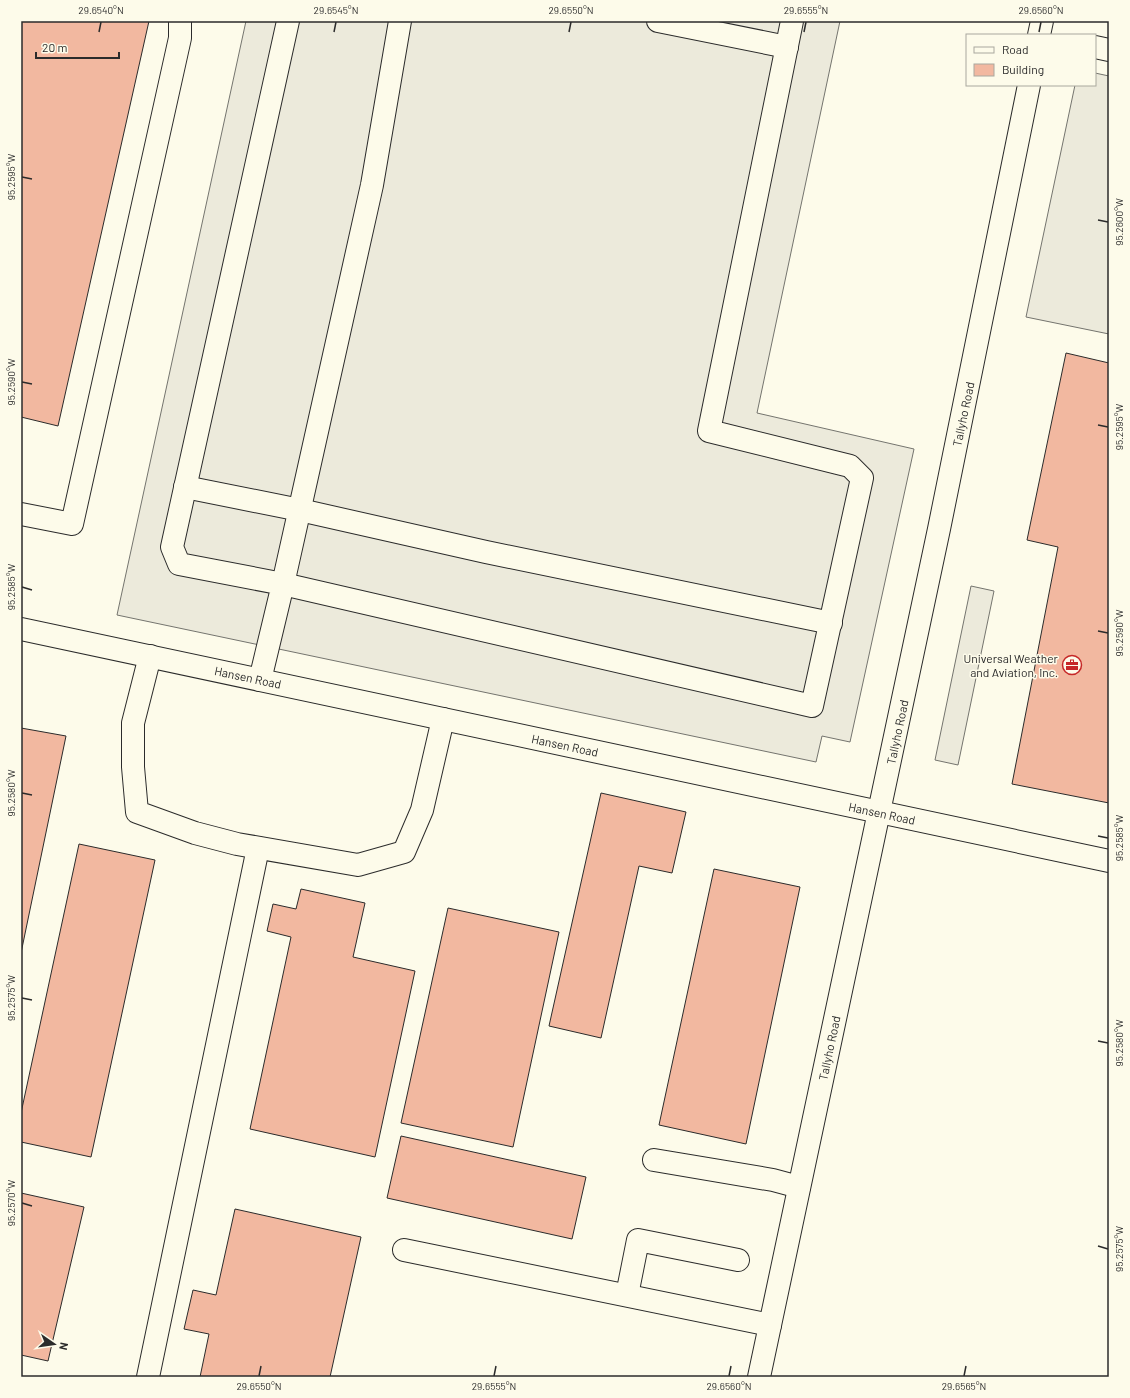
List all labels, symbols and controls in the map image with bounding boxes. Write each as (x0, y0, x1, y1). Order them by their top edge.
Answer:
text: 29.6540°N (78, 4, 124, 16)
text: 29.6545°N (314, 4, 358, 16)
text: 29.6550°N (549, 4, 594, 16)
text: 29.6555°N (784, 4, 828, 16)
text: 29.6560°N (1018, 4, 1064, 16)
scale bar (36, 34, 119, 60)
legend (966, 34, 1096, 86)
text: 20 m (42, 40, 68, 54)
text: Road (1002, 42, 1029, 56)
text: Building (1002, 62, 1044, 76)
text: 95.2595°W (5, 153, 17, 200)
text: 95.2600°W (1113, 198, 1125, 246)
text: 95.2590°W (5, 358, 17, 406)
street label: Tallyho Road (949, 380, 977, 448)
text: 95.2595°W (1113, 403, 1125, 450)
text: 95.2585°W (5, 563, 17, 610)
text: 95.2590°W (1113, 609, 1125, 657)
place label: Universal Weather and Aviation, Inc. (964, 651, 1059, 679)
office icon: Universal Weather and Aviation, Inc. (1061, 654, 1083, 676)
street label: Hansen Road (213, 663, 283, 691)
street label: Tallyho Road (883, 698, 911, 766)
street label: Hansen Road (530, 731, 600, 759)
text: 95.2580°W (5, 769, 17, 817)
street label: Hansen Road (847, 799, 917, 827)
text: 95.2585°W (1113, 814, 1125, 861)
text: 95.2575°W (5, 975, 17, 1021)
street label: Tallyho Road (815, 1014, 843, 1082)
text: 95.2580°W (1113, 1019, 1125, 1067)
text: 95.2570°W (5, 1179, 17, 1226)
text: 95.2575°W (1113, 1226, 1125, 1272)
north arrow (34, 1324, 74, 1364)
text: N (57, 1341, 71, 1351)
text: 29.6550°N (237, 1380, 282, 1392)
text: 29.6555°N (472, 1380, 516, 1392)
text: 29.6560°N (706, 1380, 752, 1392)
text: 29.6565°N (942, 1380, 986, 1392)

